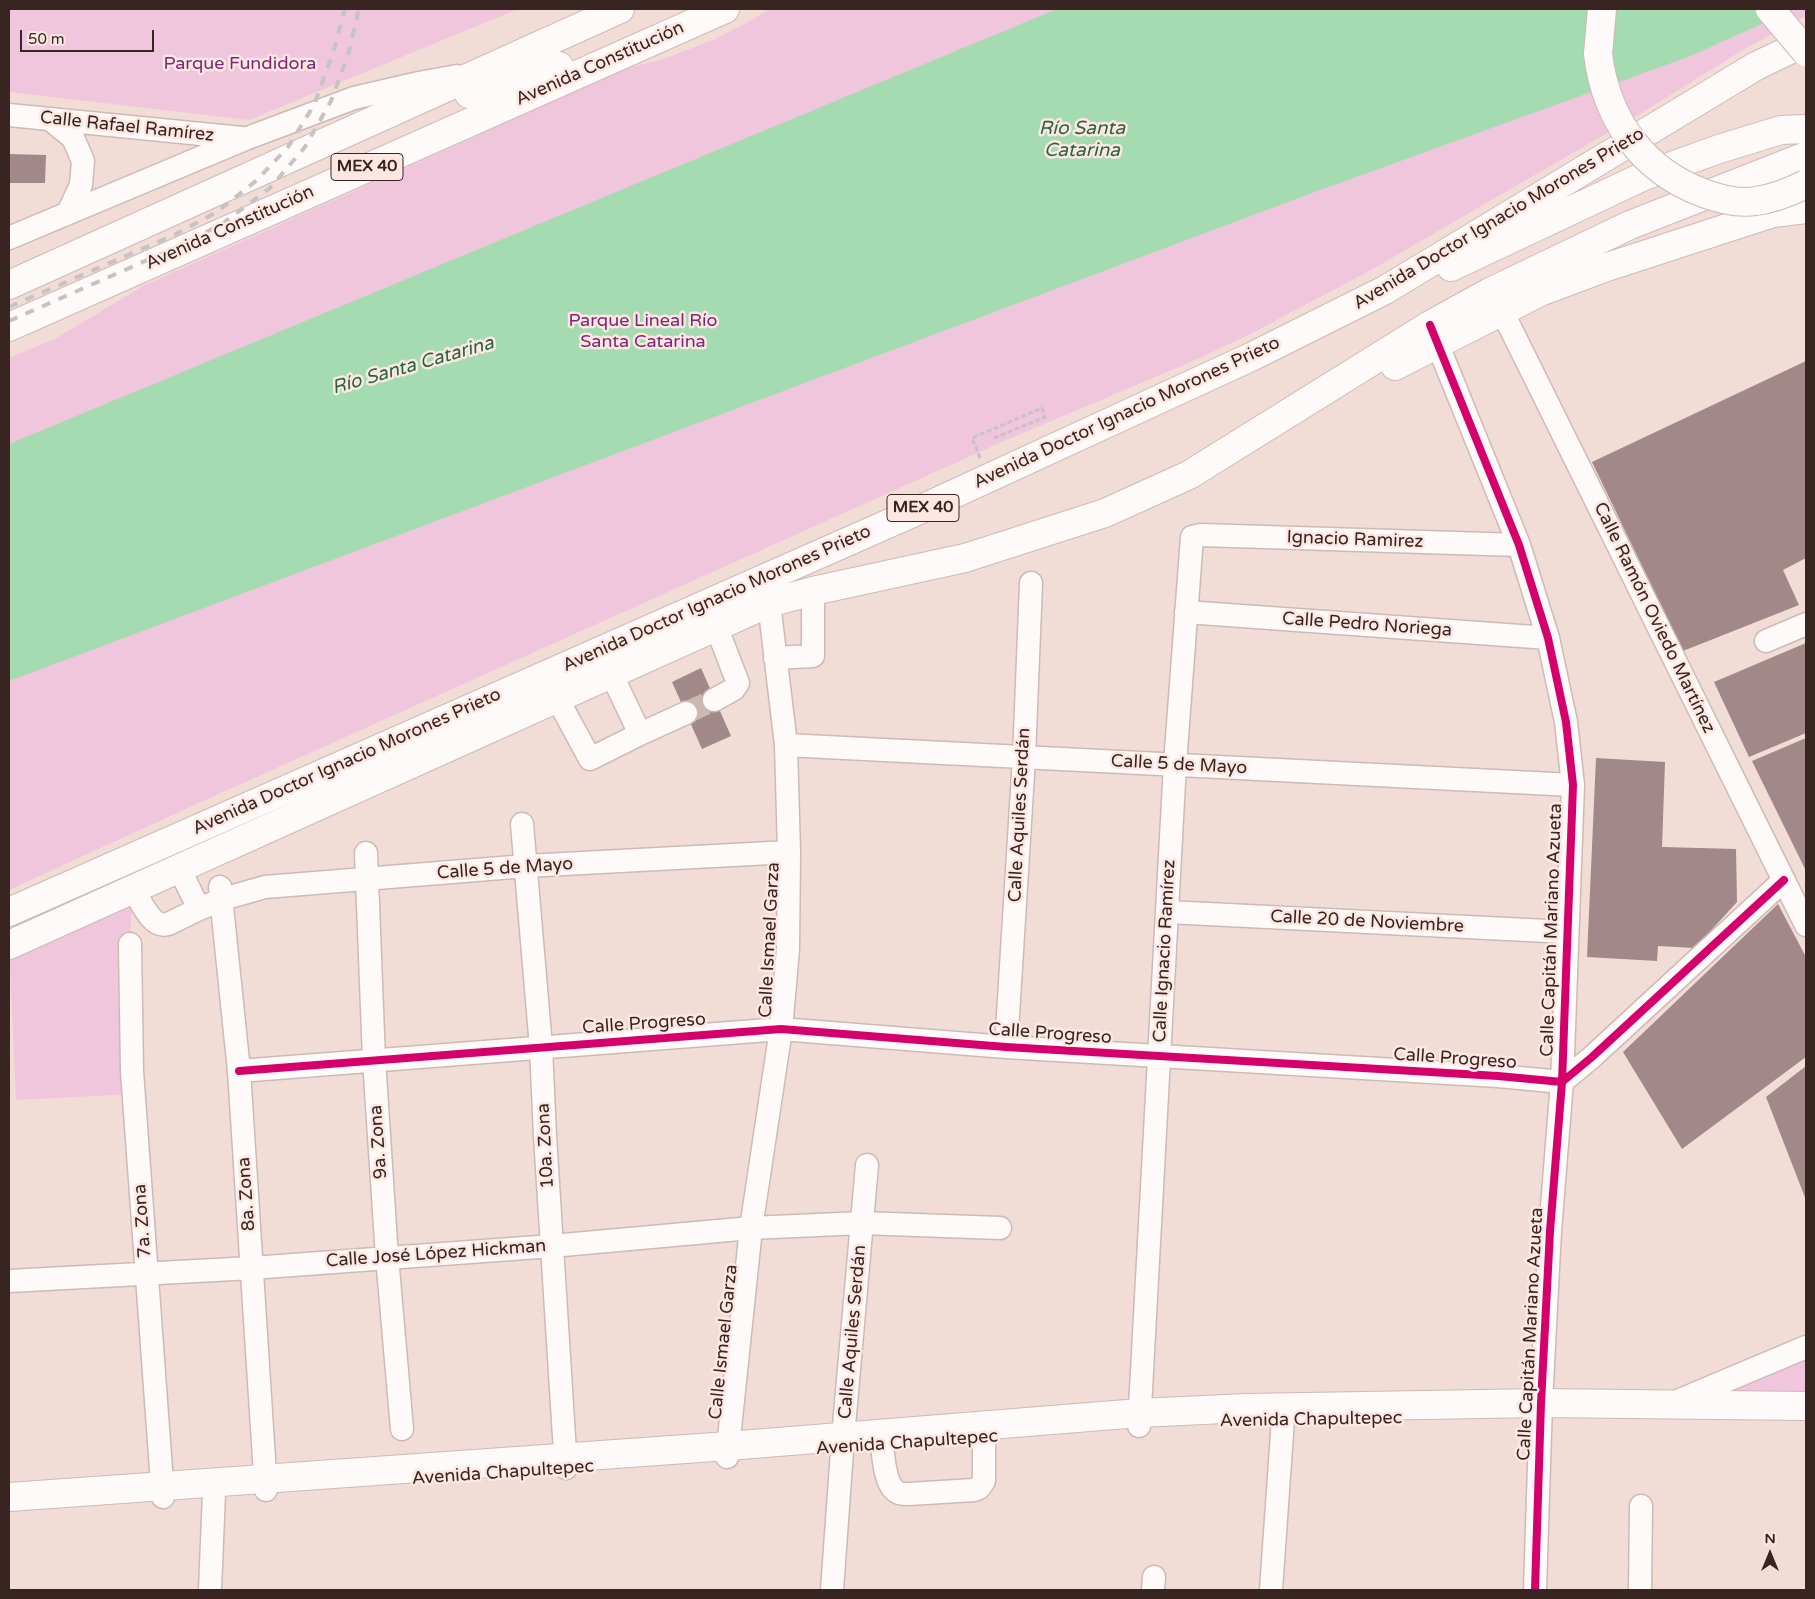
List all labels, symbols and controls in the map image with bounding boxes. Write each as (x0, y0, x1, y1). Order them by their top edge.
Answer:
street label: Avenida Constitución (513, 17, 687, 111)
scale bar (22, 20, 156, 52)
text: 50 m (28, 30, 65, 48)
park label: Parque Fundidora (164, 53, 316, 75)
street label: Calle Rafael Ramírez (39, 107, 215, 147)
water label: Río Santa Catarina (1039, 118, 1125, 162)
street label: Avenida Doctor Ignacio Morones Prieto (1350, 123, 1648, 315)
road number: MEX 40 (331, 154, 403, 180)
street label: Avenida Constitución (143, 181, 317, 275)
park label: Parque Lineal Río Santa Catarina (568, 310, 718, 352)
water label: Río Santa Catarina (329, 332, 497, 400)
street label: Avenida Doctor Ignacio Morones Prieto (970, 332, 1284, 494)
road number: MEX 40 (887, 494, 959, 522)
street label: Calle Ramón Oviedo Martínez (1589, 499, 1719, 737)
street label: Avenida Doctor Ignacio Morones Prieto (559, 521, 875, 677)
street label: Ignacio Ramirez (1286, 527, 1424, 553)
street label: Calle Pedro Noriega (1281, 608, 1453, 642)
street label: Avenida Doctor Ignacio Morones Prieto (189, 684, 505, 840)
street label: Calle Aquiles Serdán (1005, 727, 1035, 903)
street label: Calle 5 de Mayo (1110, 751, 1248, 779)
street label: Calle Capitán Mariano Azueta (1537, 803, 1567, 1057)
street label: Calle 5 de Mayo (436, 853, 574, 885)
street label: Calle Ignacio Ramírez (1149, 859, 1181, 1043)
street label: Calle Ismael Garza (755, 862, 785, 1018)
street label: Calle 20 de Noviembre (1270, 906, 1464, 938)
street label: Calle Progreso (582, 1009, 706, 1039)
street label: Calle Progreso (988, 1019, 1112, 1049)
street label: Calle Progreso (1393, 1044, 1517, 1074)
street label: 10a. Zona (533, 1103, 559, 1189)
street label: 9a. Zona (366, 1104, 392, 1180)
street label: 8a. Zona (234, 1156, 260, 1232)
street label: 7a. Zona (130, 1183, 156, 1259)
street label: Calle Capitán Mariano Azueta (1514, 1207, 1548, 1461)
street label: Calle José López Hickman (325, 1236, 547, 1272)
street label: Calle Aquiles Serdán (835, 1244, 871, 1420)
street label: Calle Ismael Garza (705, 1263, 743, 1421)
street label: Avenida Chapultepec (1220, 1408, 1402, 1432)
street label: Avenida Chapultepec (815, 1426, 999, 1460)
street label: Avenida Chapultepec (411, 1456, 595, 1490)
north arrow (1745, 1529, 1795, 1579)
text: N (1764, 1530, 1776, 1547)

